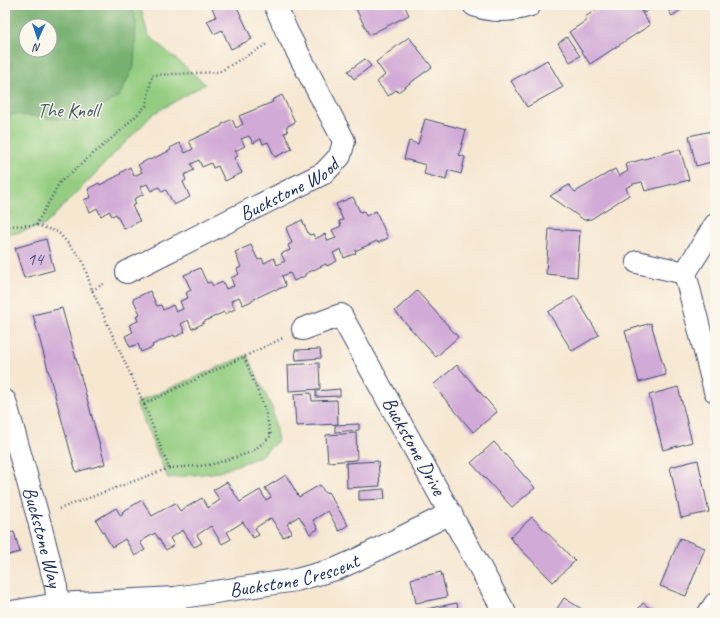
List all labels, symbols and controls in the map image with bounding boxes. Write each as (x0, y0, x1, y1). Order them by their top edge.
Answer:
north arrow (18, 18, 58, 58)
text: N (32, 41, 41, 55)
park label: The Knoll (37, 98, 102, 123)
street label: Buckstone Wood (235, 150, 346, 226)
house number: 14 (27, 248, 45, 270)
street label: Buckstone Drive (377, 392, 452, 501)
street label: Buckstone Way (17, 484, 69, 592)
street label: Buckstone Crescent (228, 547, 365, 602)

